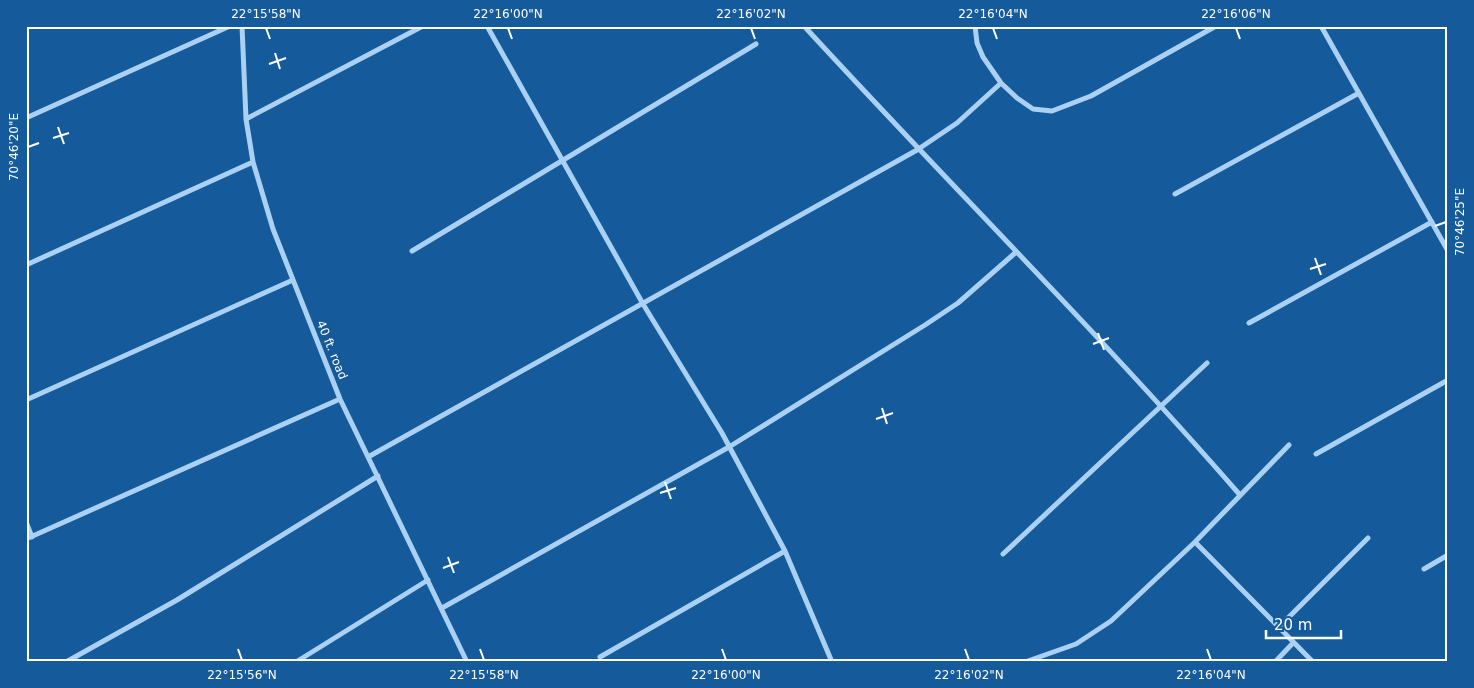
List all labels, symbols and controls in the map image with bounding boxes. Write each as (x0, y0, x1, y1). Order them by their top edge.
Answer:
text: 22°15'58"N (231, 7, 301, 21)
text: 22°16'00"N (473, 7, 543, 21)
text: 22°16'02"N (716, 7, 786, 21)
text: 22°16'04"N (958, 7, 1028, 21)
text: 22°16'06"N (1201, 7, 1271, 21)
text: 70°46'20"E (7, 113, 21, 181)
text: 70°46'25"E (1453, 188, 1467, 256)
street label: 40 ft. road (314, 318, 350, 382)
scale bar (1266, 608, 1342, 640)
text: 20 m (1274, 616, 1312, 634)
text: 22°15'56"N (207, 668, 277, 682)
text: 22°15'58"N (449, 668, 519, 682)
text: 22°16'00"N (691, 668, 761, 682)
text: 22°16'02"N (934, 668, 1004, 682)
text: 22°16'04"N (1176, 668, 1246, 682)

